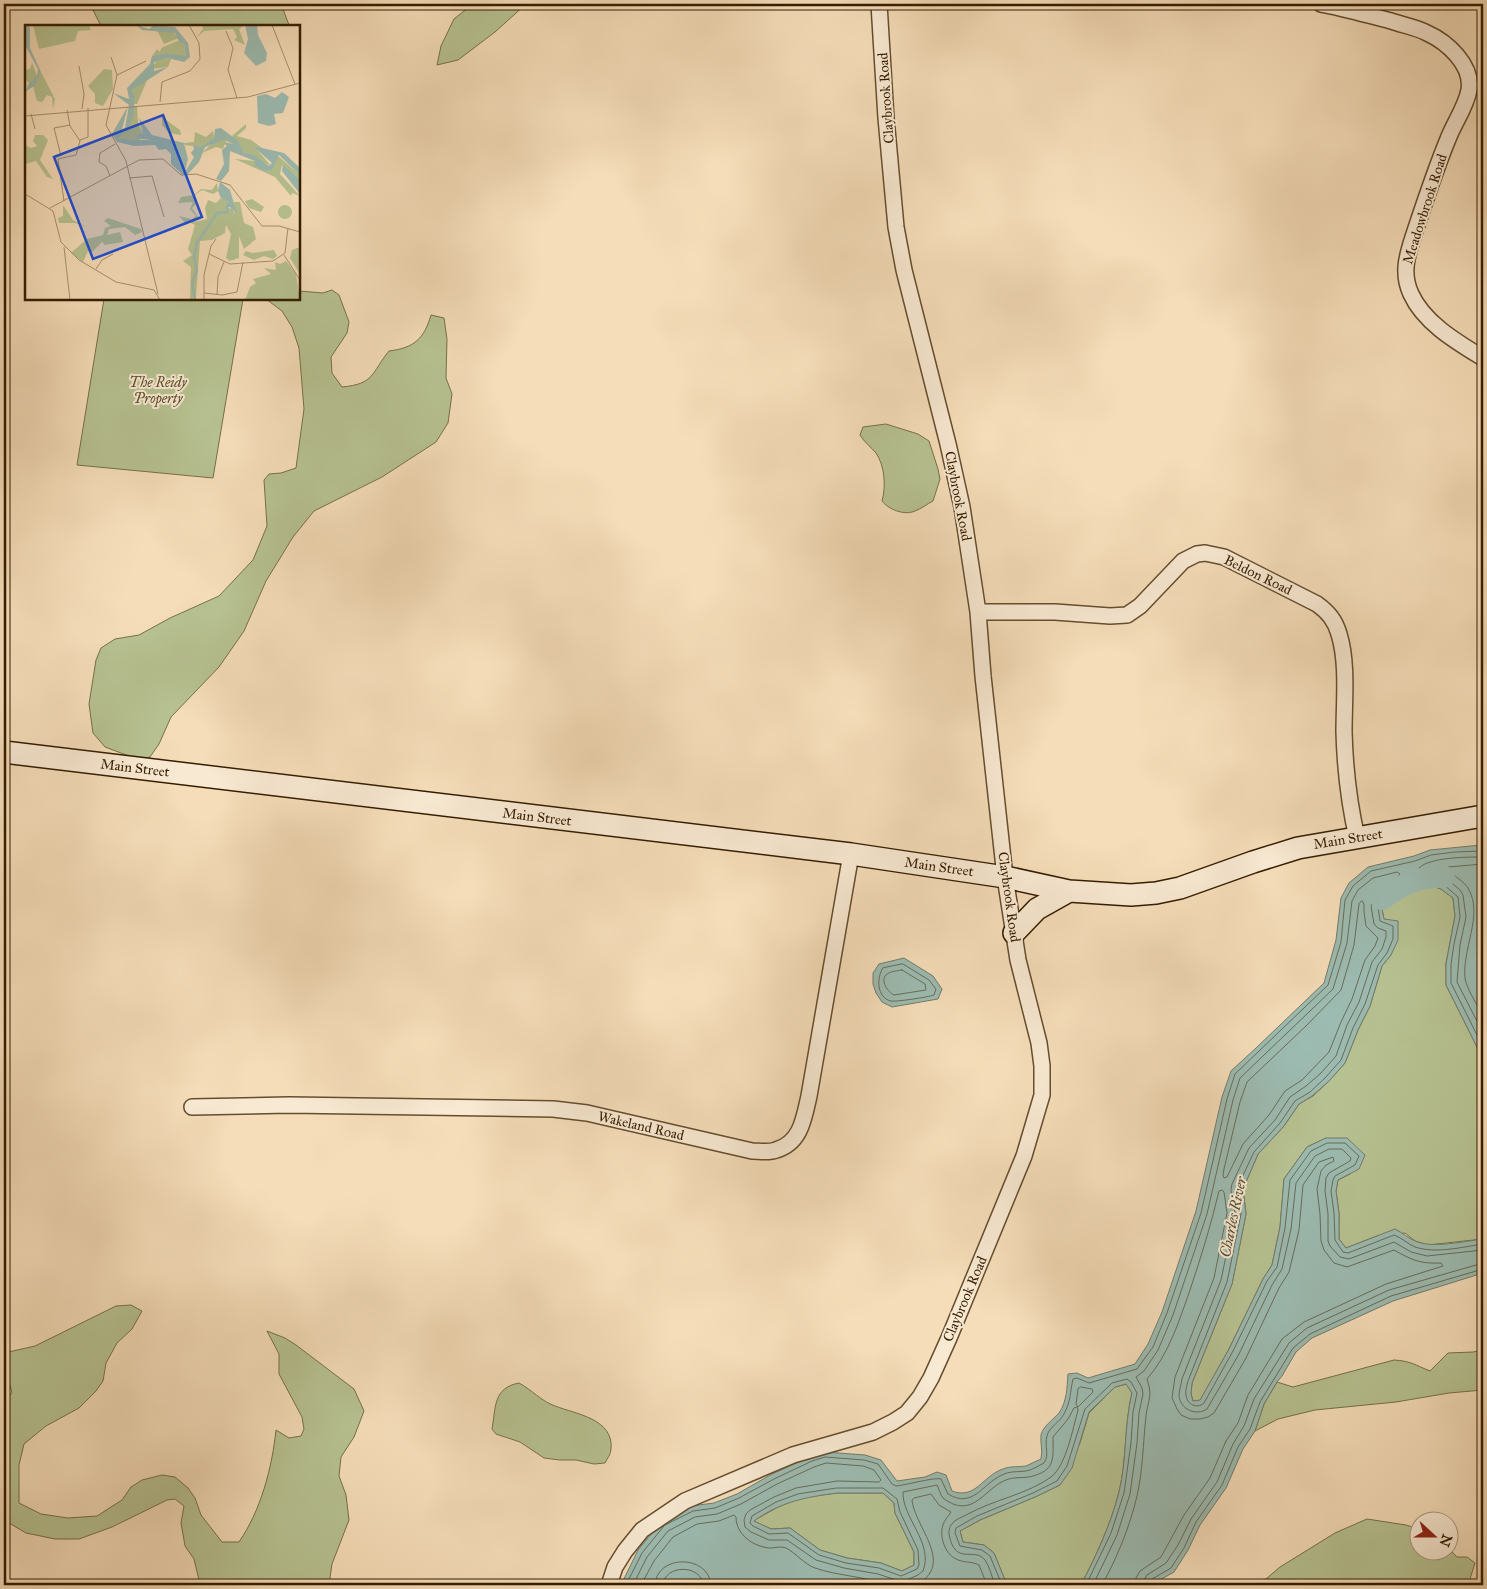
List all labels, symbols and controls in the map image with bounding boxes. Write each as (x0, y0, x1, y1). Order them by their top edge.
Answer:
inset map (25, 25, 300, 300)
street label: Claybrook Road (874, 52, 898, 144)
street label: Meadowbrook Road (1399, 152, 1451, 266)
park label: The Reidy Property (129, 374, 187, 408)
street label: Claybrook Road (941, 450, 975, 542)
street label: Beldon Road (1221, 551, 1295, 599)
street label: Main Street (99, 755, 171, 781)
street label: Main Street (501, 804, 573, 830)
street label: Main Street (1312, 825, 1384, 853)
street label: Claybrook Road (994, 851, 1024, 943)
street label: Main Street (903, 854, 975, 880)
street label: Wakeland Road (596, 1108, 686, 1144)
water label: Charles River (1216, 1174, 1250, 1259)
street label: Claybrook Road (939, 1254, 991, 1344)
north arrow (1410, 1512, 1460, 1562)
text: N (1436, 1532, 1456, 1549)

